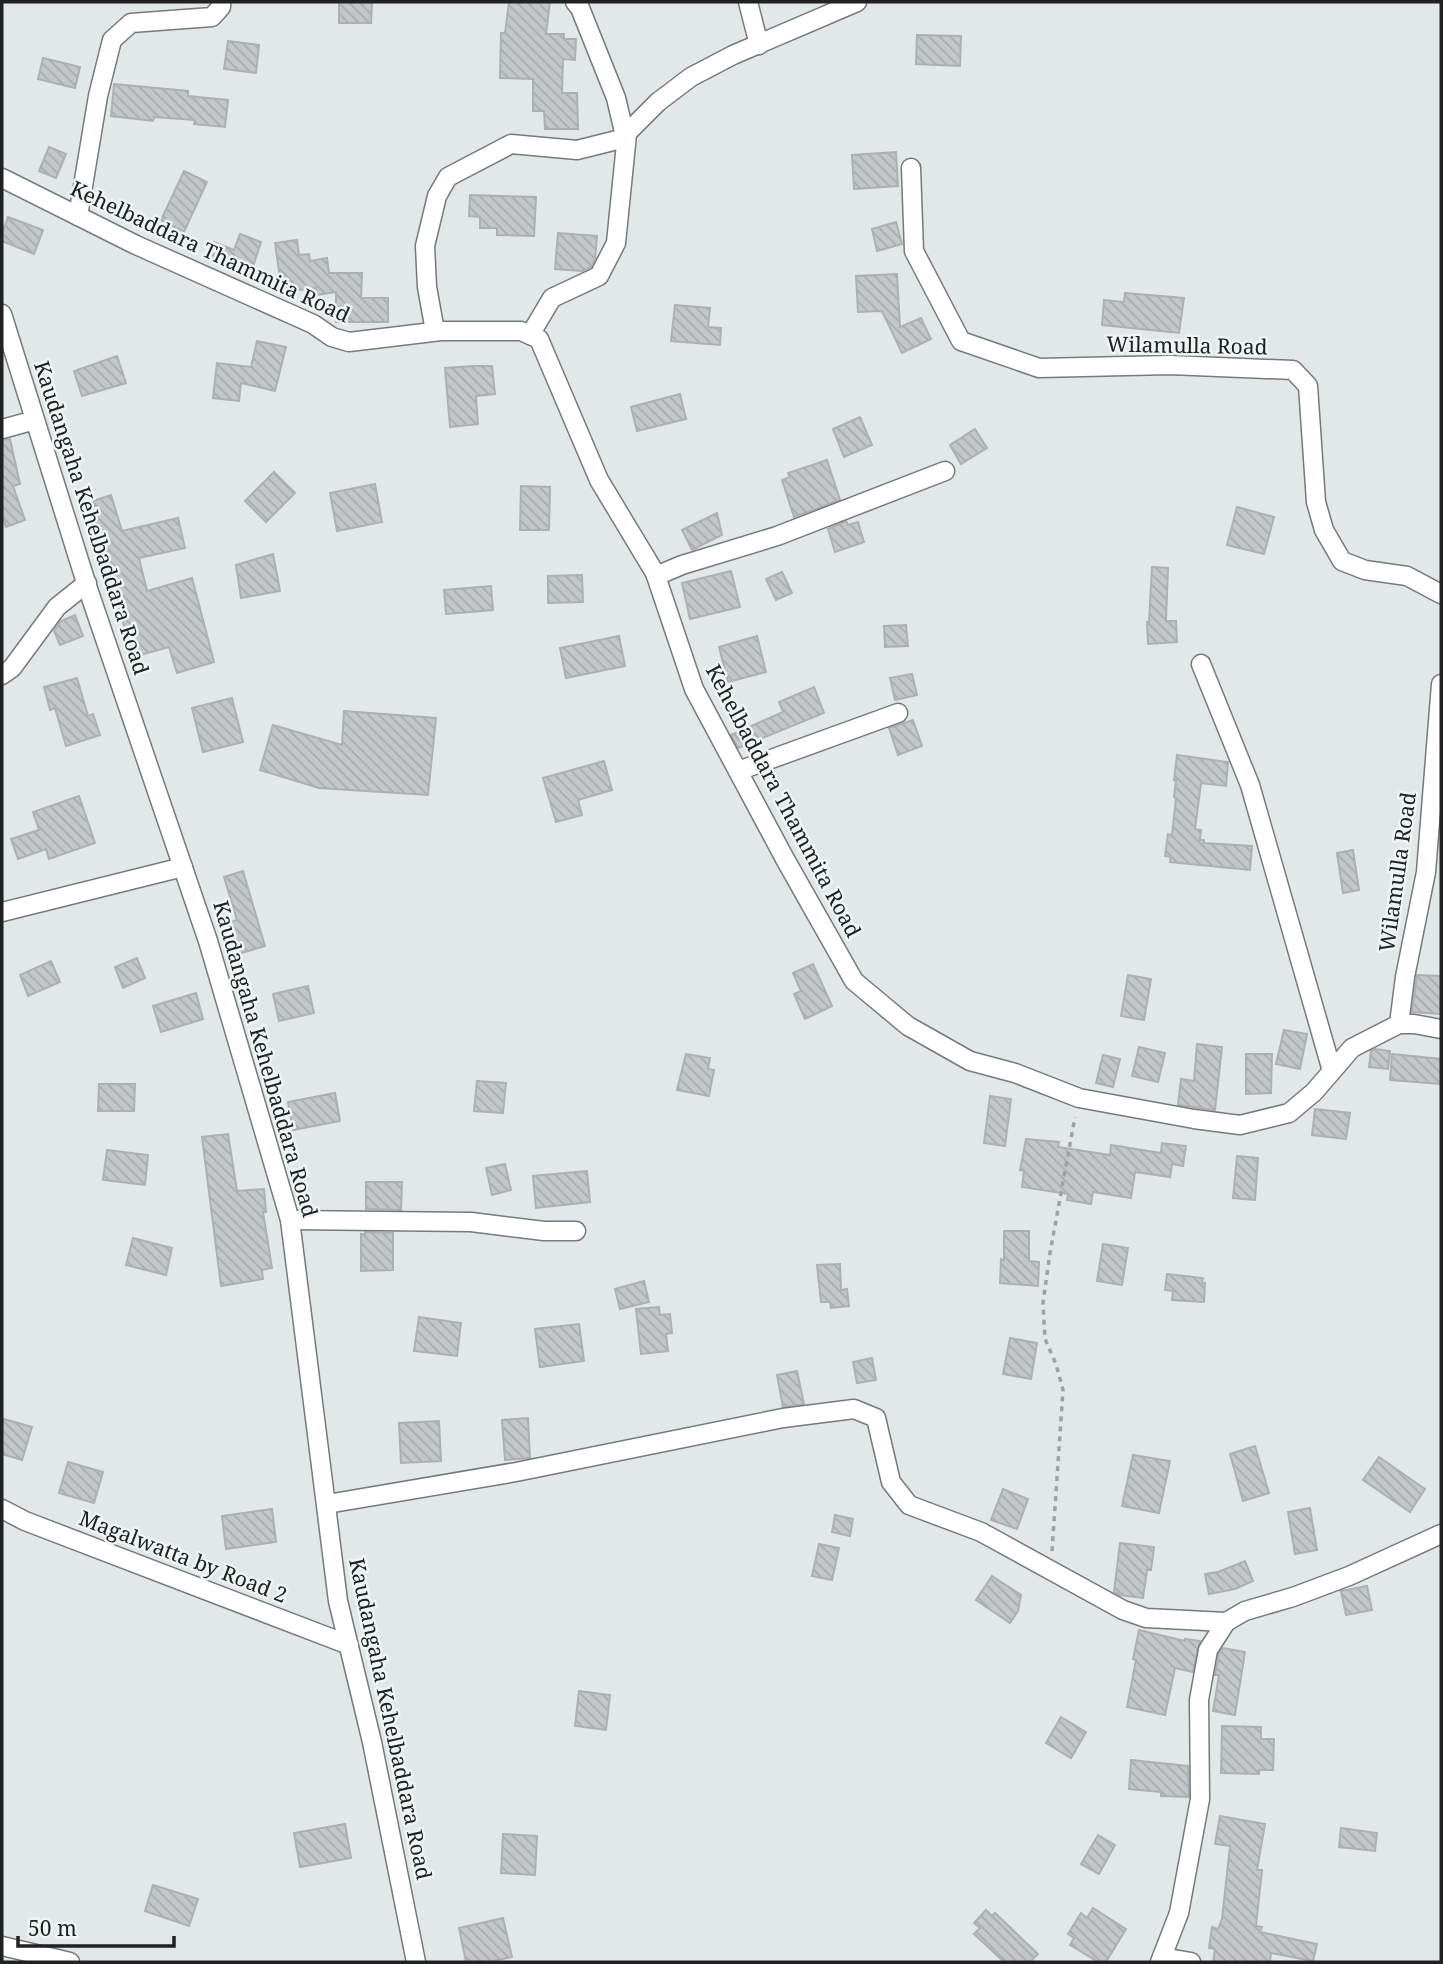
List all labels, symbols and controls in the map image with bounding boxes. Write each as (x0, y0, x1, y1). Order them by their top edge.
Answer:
street label: Kehelbaddara Thammita Road (66, 174, 355, 328)
street label: Wilamulla Road (1106, 330, 1268, 360)
street label: Kaudangaha Kehelbaddara Road (28, 357, 156, 678)
street label: Kehelbaddara Thammita Road (700, 659, 868, 942)
street label: Wilamulla Road (1372, 790, 1422, 954)
street label: Kaudangaha Kehelbaddara Road (207, 897, 325, 1220)
street label: Magalwatta by Road 2 (75, 1503, 291, 1609)
street label: Kaudangaha Kehelbaddara Road (343, 1555, 439, 1882)
scale bar (18, 1904, 173, 1948)
text: 50 m (28, 1914, 77, 1942)

